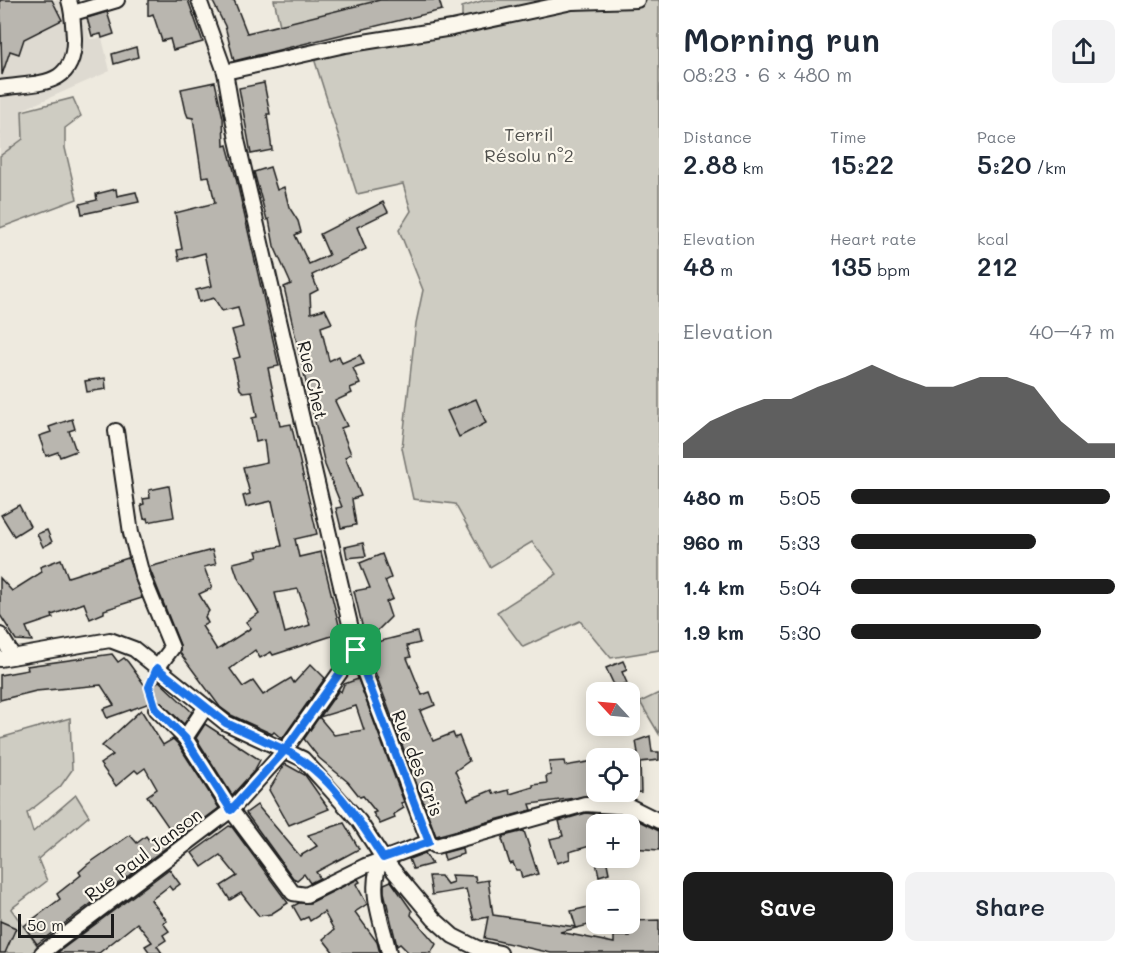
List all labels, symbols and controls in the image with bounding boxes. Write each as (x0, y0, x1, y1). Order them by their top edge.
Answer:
text: Morning run (683, 17, 880, 60)
button: share (1052, 20, 1115, 83)
text: 08:23 · 6 × 480 m (683, 61, 852, 87)
park label: Terril Résolu n°2 (484, 122, 574, 167)
text: Distance (683, 126, 752, 147)
text: Time (830, 126, 866, 147)
text: Pace (977, 126, 1016, 147)
text: 2.88 (683, 147, 737, 181)
text: 15:22 (830, 147, 894, 181)
text: 5:20 (977, 147, 1031, 181)
text: km (737, 157, 764, 178)
text: /km (1031, 157, 1066, 178)
text: Elevation (683, 228, 755, 249)
text: Heart rate (830, 228, 916, 249)
text: kcal (977, 228, 1009, 249)
text: 48 (683, 249, 715, 283)
text: 135 (830, 249, 872, 283)
text: 212 (977, 249, 1018, 283)
text: m (715, 259, 733, 280)
text: bpm (872, 259, 910, 280)
text: Elevation (683, 318, 773, 344)
text: 40–47 m (1029, 318, 1115, 344)
street label: Rue Chet (292, 338, 334, 422)
text: 480 m (683, 484, 744, 510)
text: 5:05 (779, 484, 821, 510)
text: 960 m (683, 529, 743, 555)
text: 5:33 (779, 529, 820, 555)
text: 1.4 km (683, 574, 745, 600)
text: 5:04 (779, 574, 821, 600)
text: 1.9 km (683, 619, 744, 645)
text: 5:30 (779, 619, 821, 645)
pin (330, 624, 381, 675)
icon: arrive (339, 633, 372, 666)
north arrow (586, 682, 640, 736)
map controls (586, 682, 640, 934)
street label: Rue des Gris (387, 706, 449, 820)
button: locate (586, 748, 640, 802)
street label: Rue Paul Janson (79, 802, 207, 906)
button: + (586, 814, 640, 868)
button: Save (683, 872, 893, 941)
button: Share (905, 872, 1115, 941)
button: − (586, 880, 640, 934)
scale bar (18, 911, 114, 938)
text: 50 m (27, 914, 64, 935)

